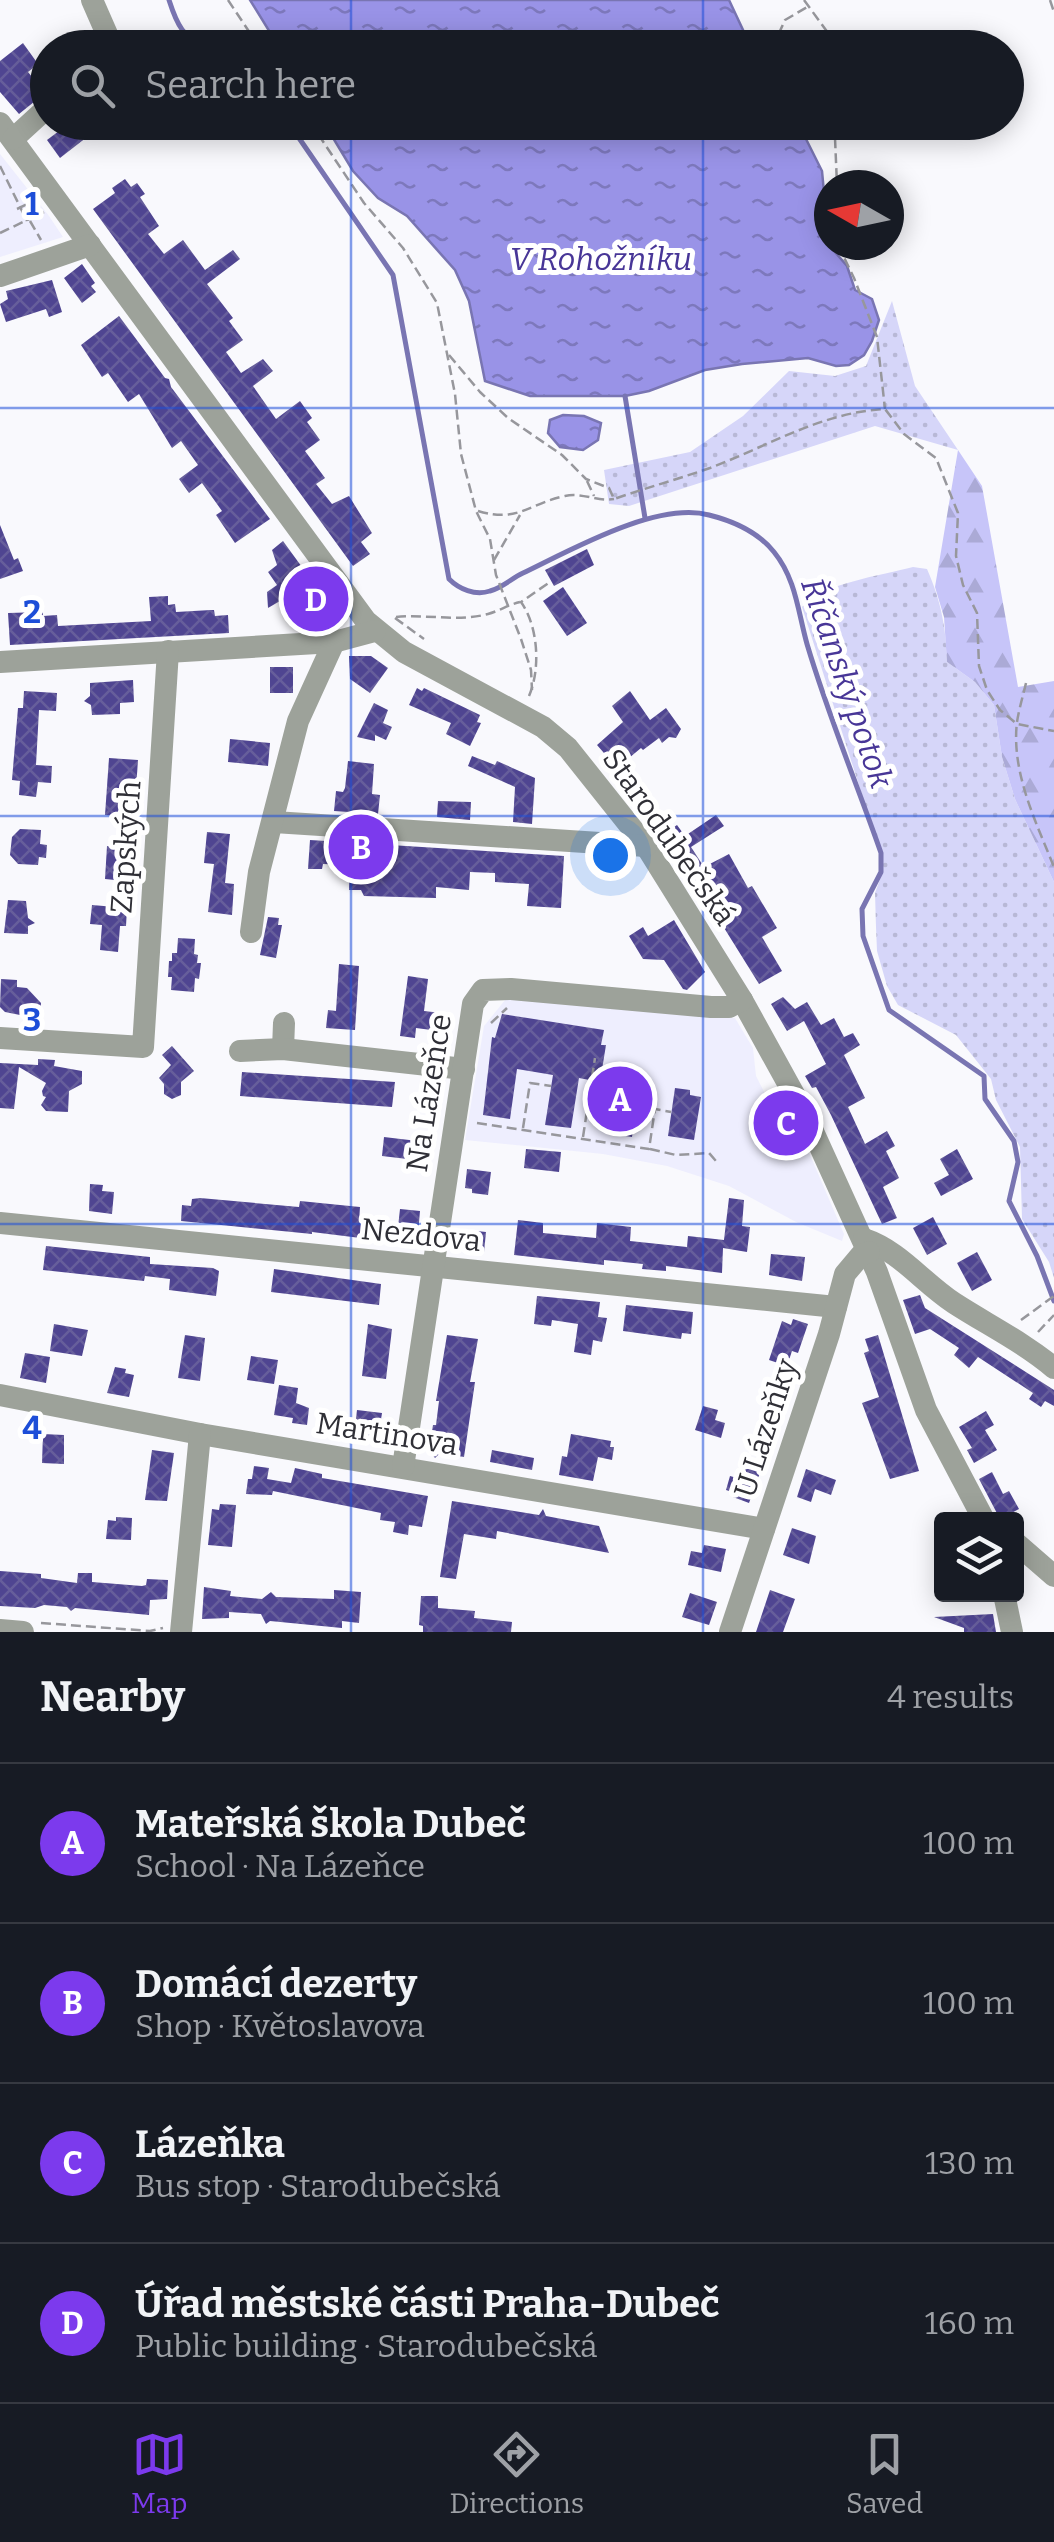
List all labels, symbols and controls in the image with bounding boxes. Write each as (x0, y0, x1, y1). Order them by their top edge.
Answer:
search box (30, 30, 1024, 140)
icon: search (65, 58, 120, 113)
text: Search here (145, 62, 356, 108)
north arrow (814, 170, 904, 260)
text: 1 (25, 185, 39, 223)
water label: V Rohožníku (510, 240, 692, 278)
pin: D (284, 562, 348, 636)
water label: Říčanský potok (793, 573, 901, 794)
text: 2 (23, 593, 41, 631)
street label: Starodubečská (595, 742, 743, 932)
street label: Zapských (103, 779, 149, 914)
pin: B (328, 810, 394, 884)
your location (585, 830, 636, 881)
text: 3 (23, 1001, 41, 1039)
street label: Na Lázeňce (399, 1011, 459, 1175)
pin: A (588, 1062, 652, 1136)
pin: C (754, 1086, 818, 1160)
street label: Nezdova (359, 1211, 483, 1259)
street label: U Lázeňky (727, 1354, 805, 1502)
street label: Martinova (314, 1405, 460, 1463)
text: 4 (22, 1409, 42, 1447)
map controls (934, 1512, 1024, 1602)
button: layers (934, 1512, 1024, 1602)
text: Nearby (40, 1672, 185, 1722)
text: 4 results (887, 1678, 1014, 1716)
text: Mateřská škola Dubeč (135, 1801, 526, 1847)
text: A (61, 1824, 84, 1862)
text: 100 m (923, 1824, 1014, 1862)
text: School · Na Lázeňce (135, 1847, 425, 1885)
text: Domácí dezerty (135, 1961, 417, 2007)
text: B (62, 1984, 83, 2022)
text: 100 m (923, 1984, 1014, 2022)
text: Shop · Květoslavova (135, 2007, 425, 2045)
text: Lázeňka (135, 2121, 285, 2167)
text: C (62, 2144, 83, 2182)
text: 130 m (925, 2144, 1014, 2182)
text: Bus stop · Starodubečská (135, 2167, 501, 2205)
text: Úřad městské části Praha-Dubeč (135, 2281, 720, 2327)
text: D (61, 2304, 84, 2342)
text: 160 m (925, 2304, 1014, 2342)
text: Public building · Starodubečská (135, 2327, 598, 2365)
tab: Map (131, 2427, 187, 2520)
tab: Directions (449, 2427, 584, 2520)
tab: Saved (846, 2427, 923, 2520)

